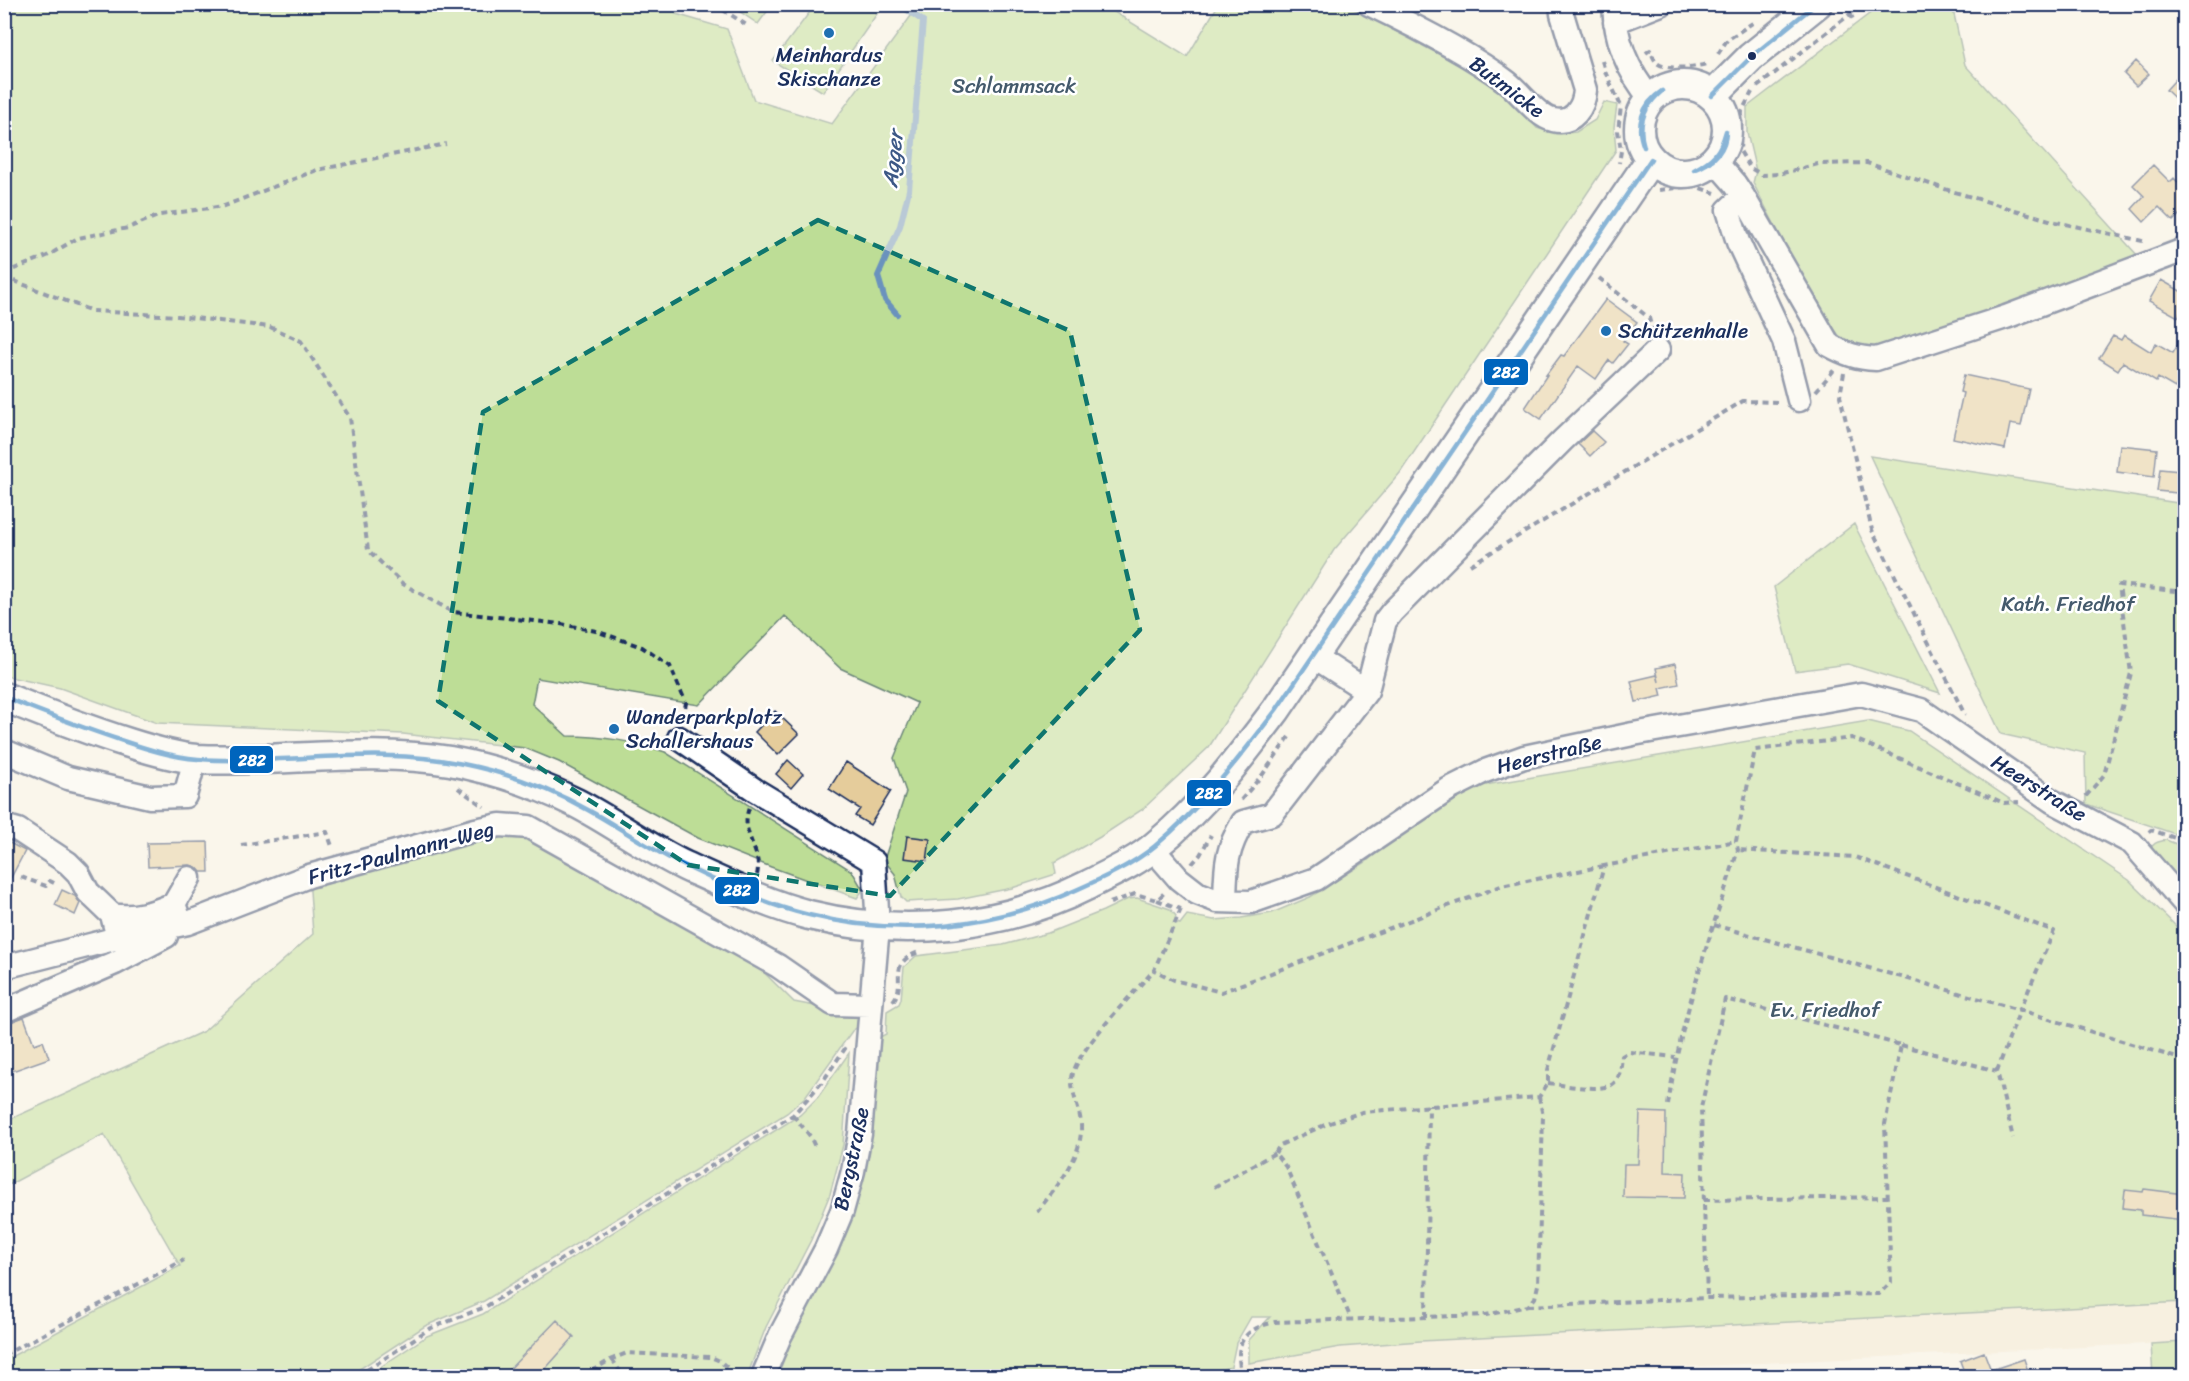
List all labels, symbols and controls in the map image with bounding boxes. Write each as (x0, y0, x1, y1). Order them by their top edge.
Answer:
marker: Meinhardus Skischanze (822, 26, 836, 40)
place label: Meinhardus Skischanze (775, 36, 883, 98)
street label: Butmicke (1461, 46, 1553, 128)
unlabelled marker (1746, 50, 1758, 62)
park label: Schlammsack (952, 67, 1076, 105)
water label: Agger (870, 125, 915, 190)
place label: Schützenhalle (1618, 312, 1748, 350)
marker: Schützenhalle (1599, 324, 1613, 338)
line badge: 282 (1483, 358, 1529, 386)
text: 282 (1491, 358, 1521, 387)
park label: Kath. Friedhof (2001, 585, 2137, 623)
place label: Wanderparkplatz Schallershaus (626, 698, 783, 760)
marker: Wanderparkplatz Schallershaus (607, 722, 621, 736)
street label: Heerstraße (1492, 722, 1606, 785)
street label: Heerstraße (1983, 743, 2095, 833)
line badge: 282 (229, 745, 274, 774)
text: 282 (237, 746, 267, 775)
line badge: 282 (1186, 779, 1232, 807)
text: 282 (1194, 779, 1224, 808)
street label: Fritz-Paulmann-Weg (304, 810, 499, 896)
line badge: 282 (714, 876, 760, 905)
text: 282 (722, 876, 752, 905)
park label: Ev. Friedhof (1770, 991, 1883, 1029)
street label: Bergstraße (822, 1104, 880, 1214)

